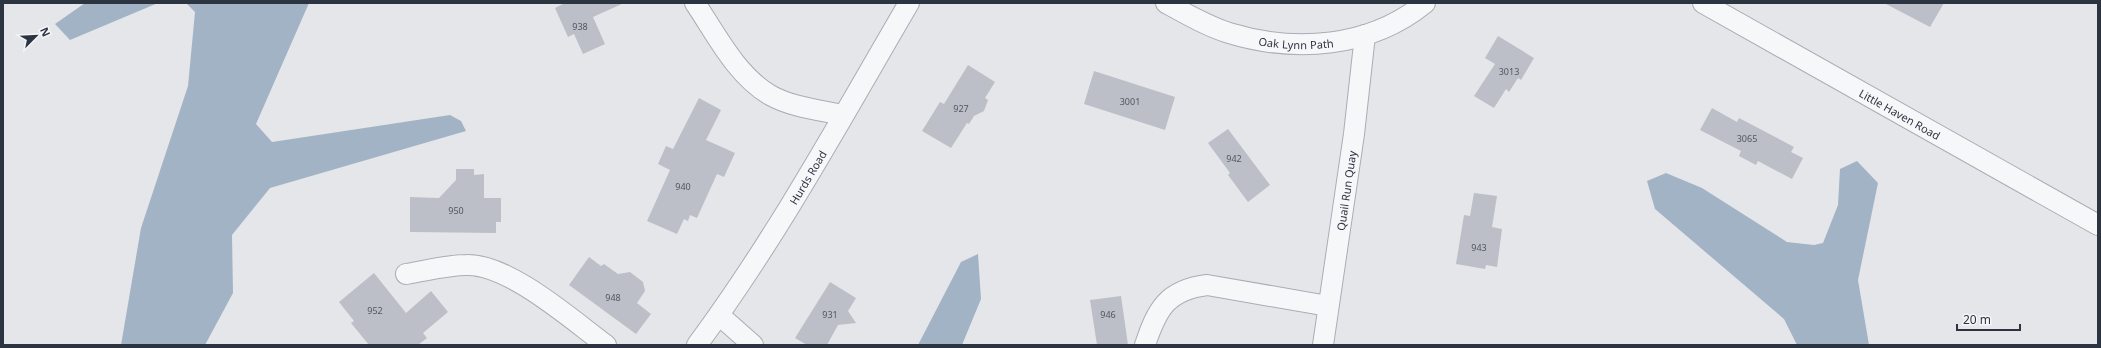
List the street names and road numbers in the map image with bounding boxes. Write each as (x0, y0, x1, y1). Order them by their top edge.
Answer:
street label: Oak Lynn Path (1258, 33, 1334, 52)
street label: Little Haven Road (1857, 85, 1943, 143)
street label: Hurds Road (785, 147, 829, 207)
street label: Quail Run Quay (1332, 149, 1359, 232)

